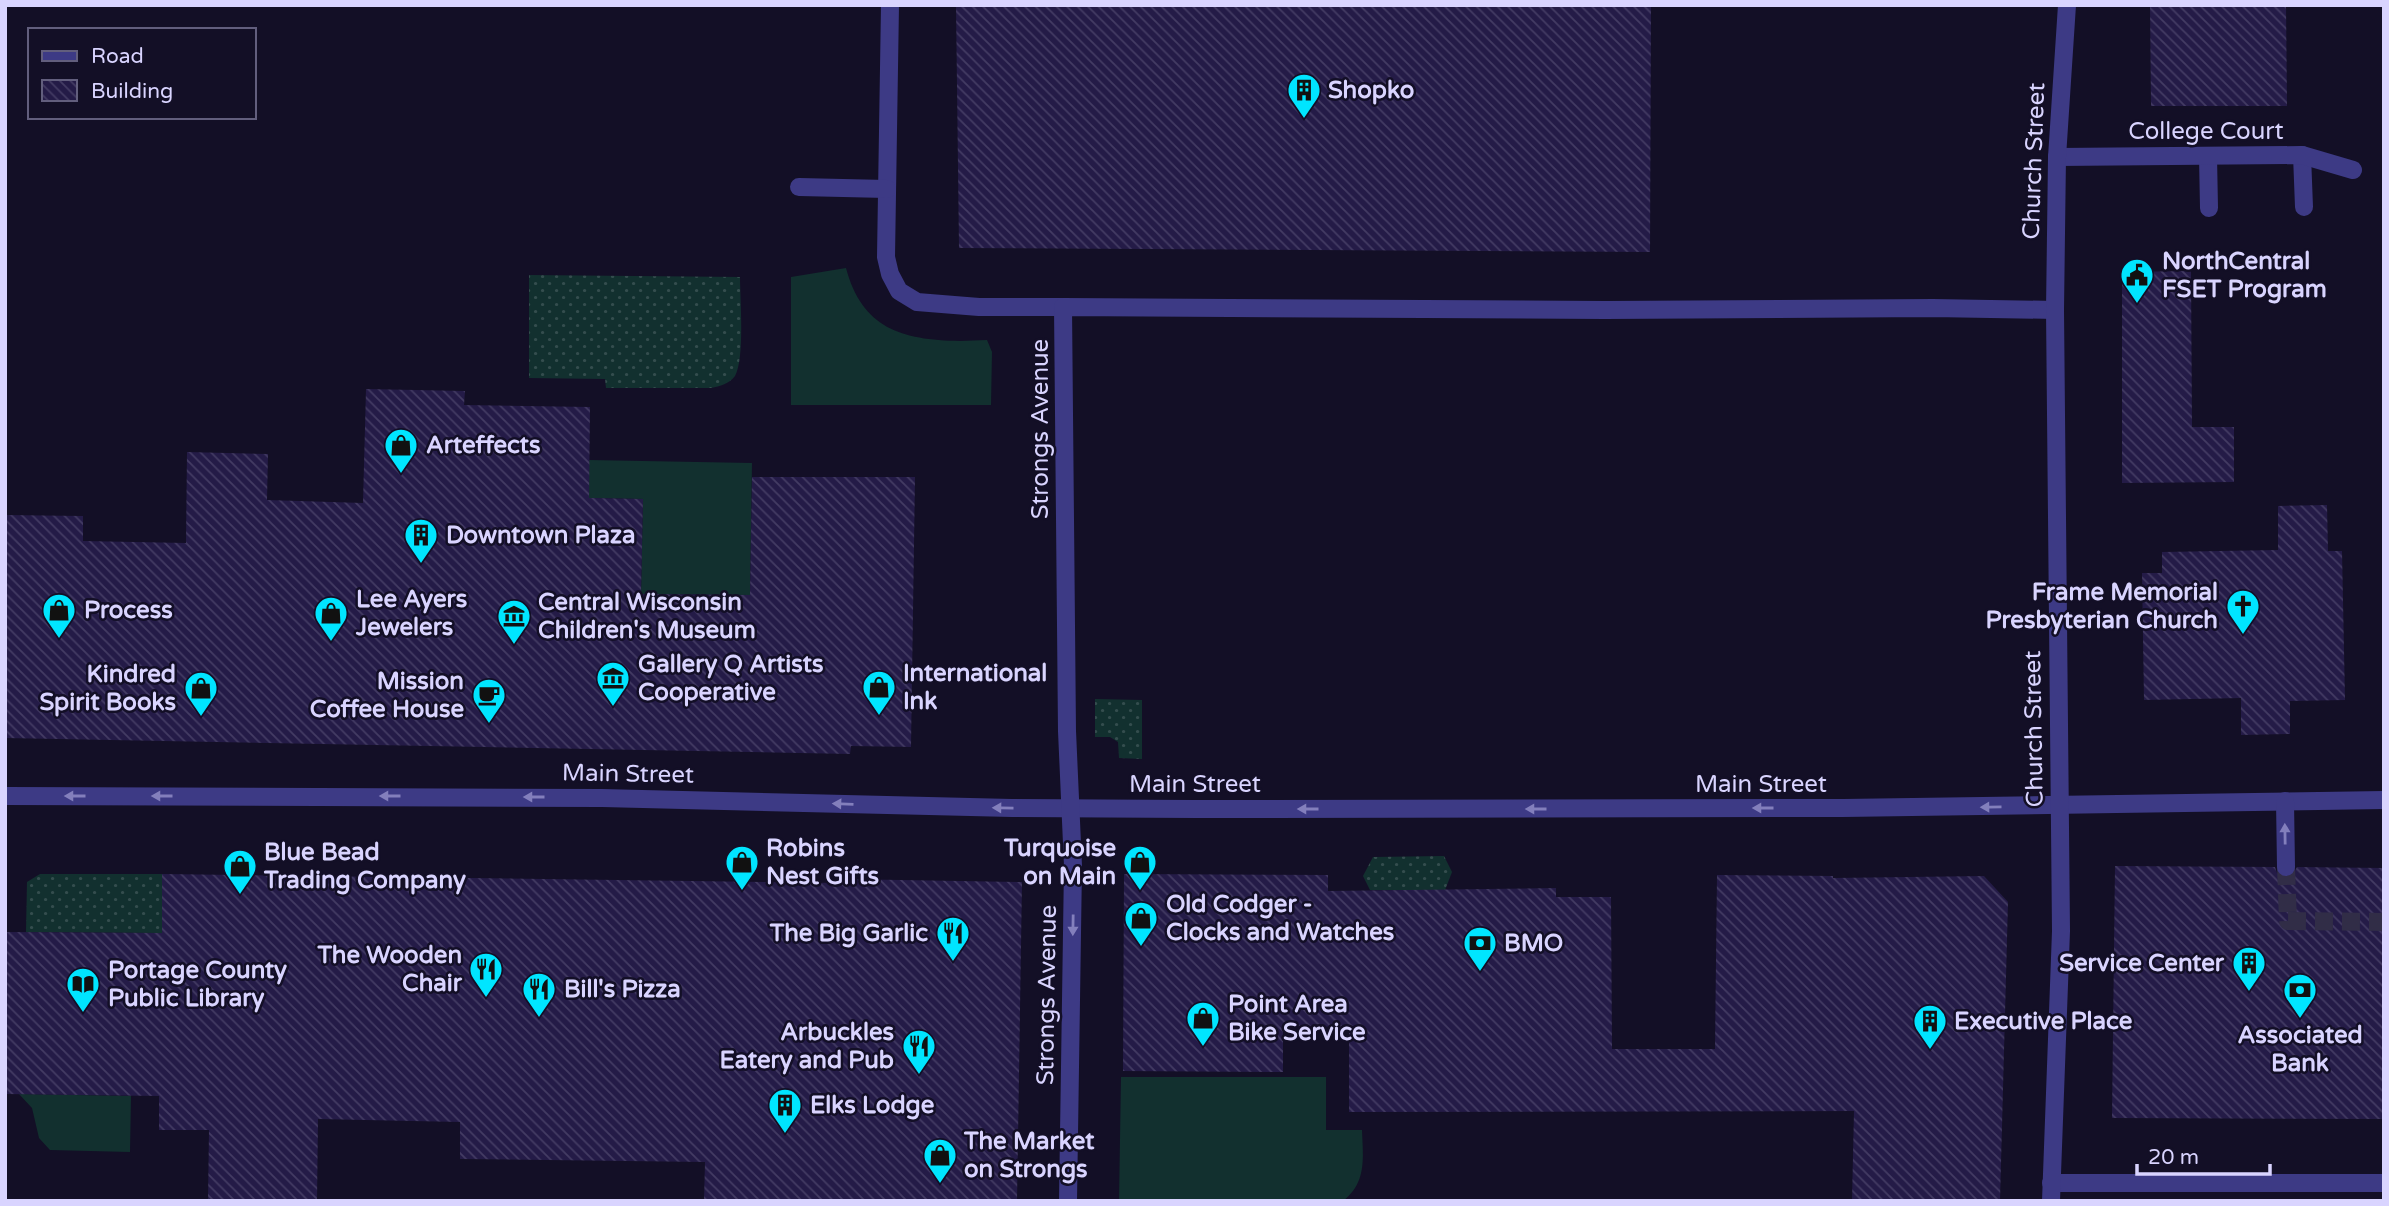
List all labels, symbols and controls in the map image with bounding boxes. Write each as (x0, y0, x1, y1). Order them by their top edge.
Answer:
legend (28, 28, 256, 119)
text: Road (91, 44, 144, 69)
building icon: Shopko (1285, 71, 1323, 120)
place label: Shopko (1328, 76, 1414, 105)
text: Building (91, 79, 173, 104)
street label: Church Street (2017, 82, 2051, 240)
street label: College Court (2128, 117, 2284, 146)
place label: NorthCentral FSET Program (2162, 247, 2327, 304)
public building icon: NorthCentral FSET Program (2118, 256, 2156, 305)
street label: Strongs Avenue (1026, 339, 1055, 519)
shop icon: Arteffects (382, 426, 420, 475)
place label: Arteffects (426, 431, 540, 460)
building icon: Downtown Plaza (402, 516, 440, 565)
place label: Downtown Plaza (446, 521, 636, 550)
place label: Frame Memorial Presbyterian Church (1986, 578, 2218, 635)
place label: Lee Ayers Jewelers (355, 585, 467, 642)
church icon: Frame Memorial Presbyterian Church (2224, 587, 2262, 636)
place label: Central Wisconsin Children's Museum (538, 588, 756, 645)
shop icon: Process (40, 591, 78, 640)
shop icon: Lee Ayers Jewelers (312, 594, 350, 643)
place label: Process (84, 596, 173, 625)
museum icon: Central Wisconsin Children's Museum (495, 597, 533, 646)
place label: Gallery Q Artists Cooperative (638, 650, 823, 707)
street label: Church Street (2018, 650, 2050, 808)
museum icon: Gallery Q Artists Cooperative (594, 659, 632, 708)
place label: International Ink (903, 659, 1047, 716)
place label: Kindred Spirit Books (40, 660, 176, 717)
place label: Mission Coffee House (310, 667, 464, 724)
shop icon: International Ink (860, 668, 898, 717)
shop icon: Kindred Spirit Books (182, 669, 220, 718)
cafe icon: Mission Coffee House (470, 676, 508, 725)
street label: Main Street (562, 758, 694, 790)
street label: Main Street (1129, 770, 1261, 799)
street label: Main Street (1695, 770, 1827, 799)
one-way arrow (64, 790, 86, 802)
one-way arrow (151, 790, 173, 802)
one-way arrow (379, 790, 401, 802)
one-way arrow (523, 791, 545, 803)
one-way arrow (832, 798, 854, 810)
one-way arrow (1980, 801, 2002, 812)
one-way arrow (992, 802, 1014, 814)
one-way arrow (1752, 802, 1774, 814)
one-way arrow (1297, 803, 1319, 815)
one-way arrow (1525, 803, 1547, 815)
one-way arrow (2279, 823, 2291, 845)
place label: Robins Nest Gifts (766, 834, 879, 891)
place label: Turquoise on Main (1003, 834, 1116, 891)
place label: Blue Bead Trading Company (263, 838, 466, 895)
shop icon: Robins Nest Gifts (723, 843, 761, 892)
shop icon: Turquoise on Main (1121, 843, 1159, 892)
shop icon: Blue Bead Trading Company (221, 847, 259, 896)
place label: Old Codger - Clocks and Watches (1166, 890, 1394, 947)
shop icon: Old Codger - Clocks and Watches (1122, 899, 1160, 948)
street label: Strongs Avenue (1031, 905, 1063, 1085)
restaurant icon: The Big Garlic (934, 914, 972, 963)
one-way arrow (1067, 914, 1078, 936)
place label: The Big Garlic (769, 919, 928, 948)
bank icon: BMO (1461, 924, 1499, 973)
place label: BMO (1504, 929, 1563, 958)
place label: The Wooden Chair (316, 941, 463, 998)
building icon: Service Center (2230, 944, 2268, 993)
place label: Service Center (2059, 949, 2225, 978)
restaurant icon: The Wooden Chair (467, 950, 505, 999)
place label: Portage County Public Library (108, 956, 287, 1013)
library icon: Portage County Public Library (64, 965, 102, 1014)
restaurant icon: Bill's Pizza (520, 970, 558, 1019)
bank icon: Associated Bank (2281, 971, 2319, 1020)
place label: Bill's Pizza (564, 975, 681, 1004)
place label: Point Area Bike Service (1228, 990, 1366, 1047)
shop icon: Point Area Bike Service (1184, 999, 1222, 1048)
building icon: Executive Place (1911, 1002, 1949, 1051)
place label: Executive Place (1954, 1007, 2133, 1036)
place label: Arbuckles Eatery and Pub (720, 1018, 894, 1075)
place label: Associated Bank (2237, 1021, 2363, 1078)
restaurant icon: Arbuckles Eatery and Pub (900, 1027, 938, 1076)
building icon: Elks Lodge (766, 1086, 804, 1135)
place label: Elks Lodge (810, 1091, 935, 1120)
place label: The Market on Strongs (963, 1127, 1095, 1184)
scale bar (2137, 1132, 2270, 1176)
shop icon: The Market on Strongs (921, 1136, 959, 1185)
text: 20 m (2148, 1145, 2199, 1170)

